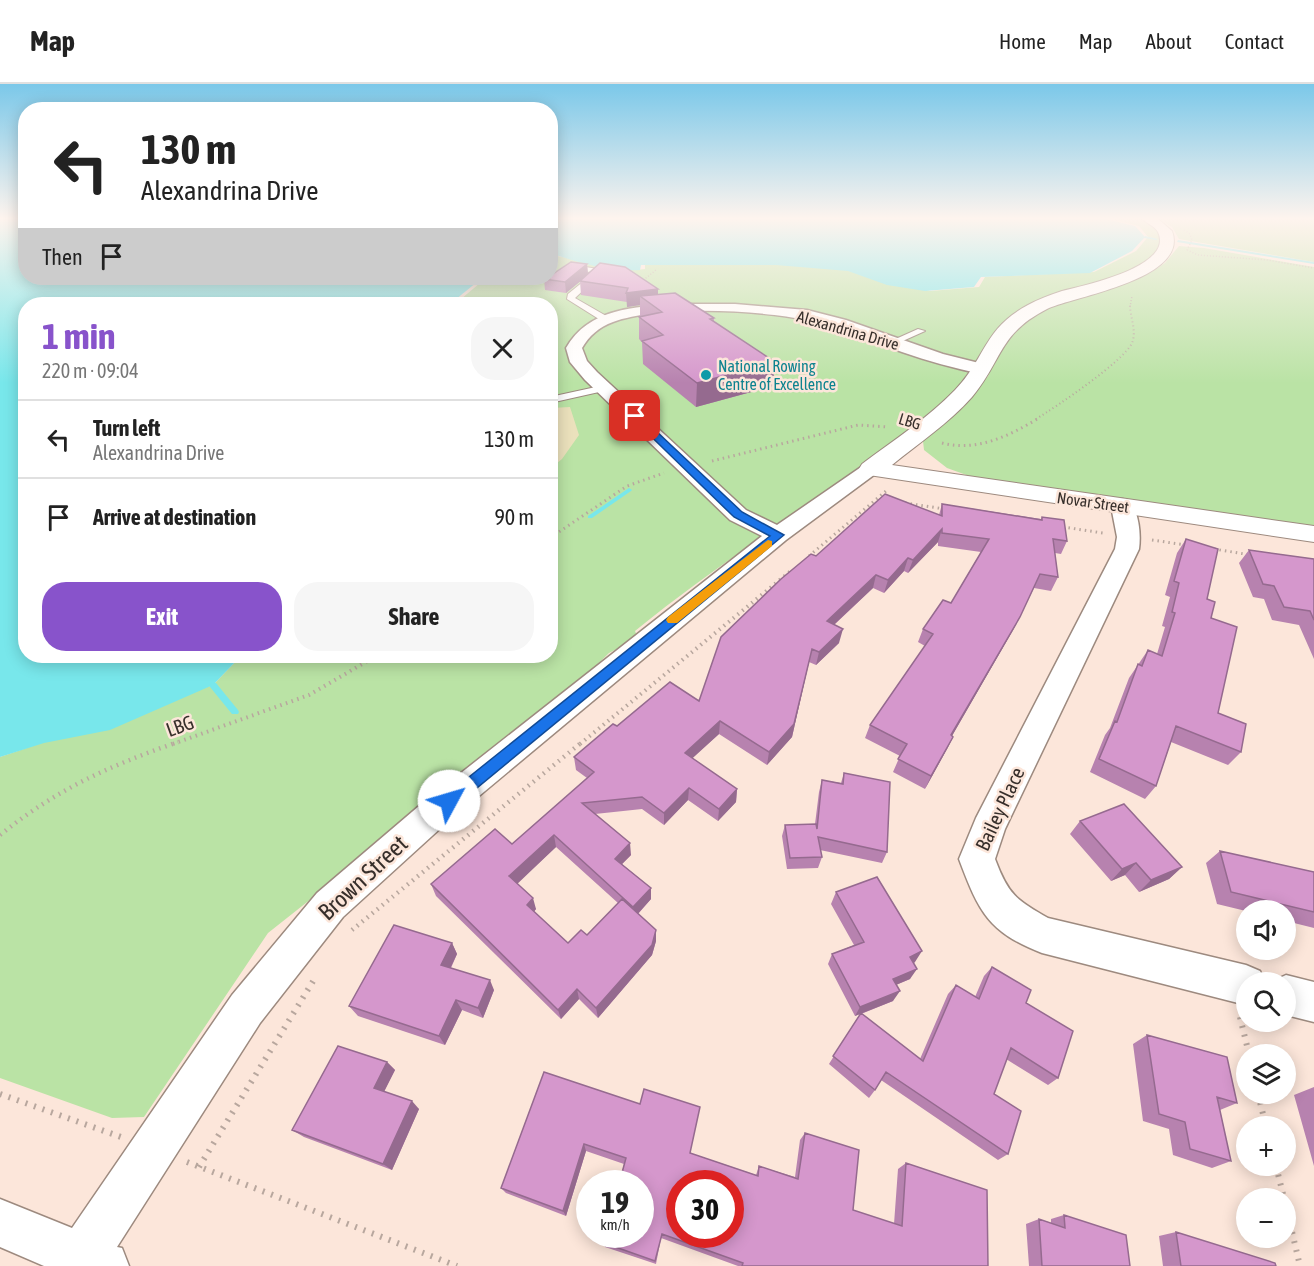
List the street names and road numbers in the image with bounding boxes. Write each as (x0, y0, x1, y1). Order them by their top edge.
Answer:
street label: Alexandrina Drive (795, 307, 901, 353)
street label: LBG (897, 409, 923, 433)
street label: Novar Street (1056, 488, 1131, 516)
street label: LBG (163, 710, 197, 741)
street label: Bailey Place (970, 763, 1029, 854)
street label: Brown Street (313, 830, 413, 926)

